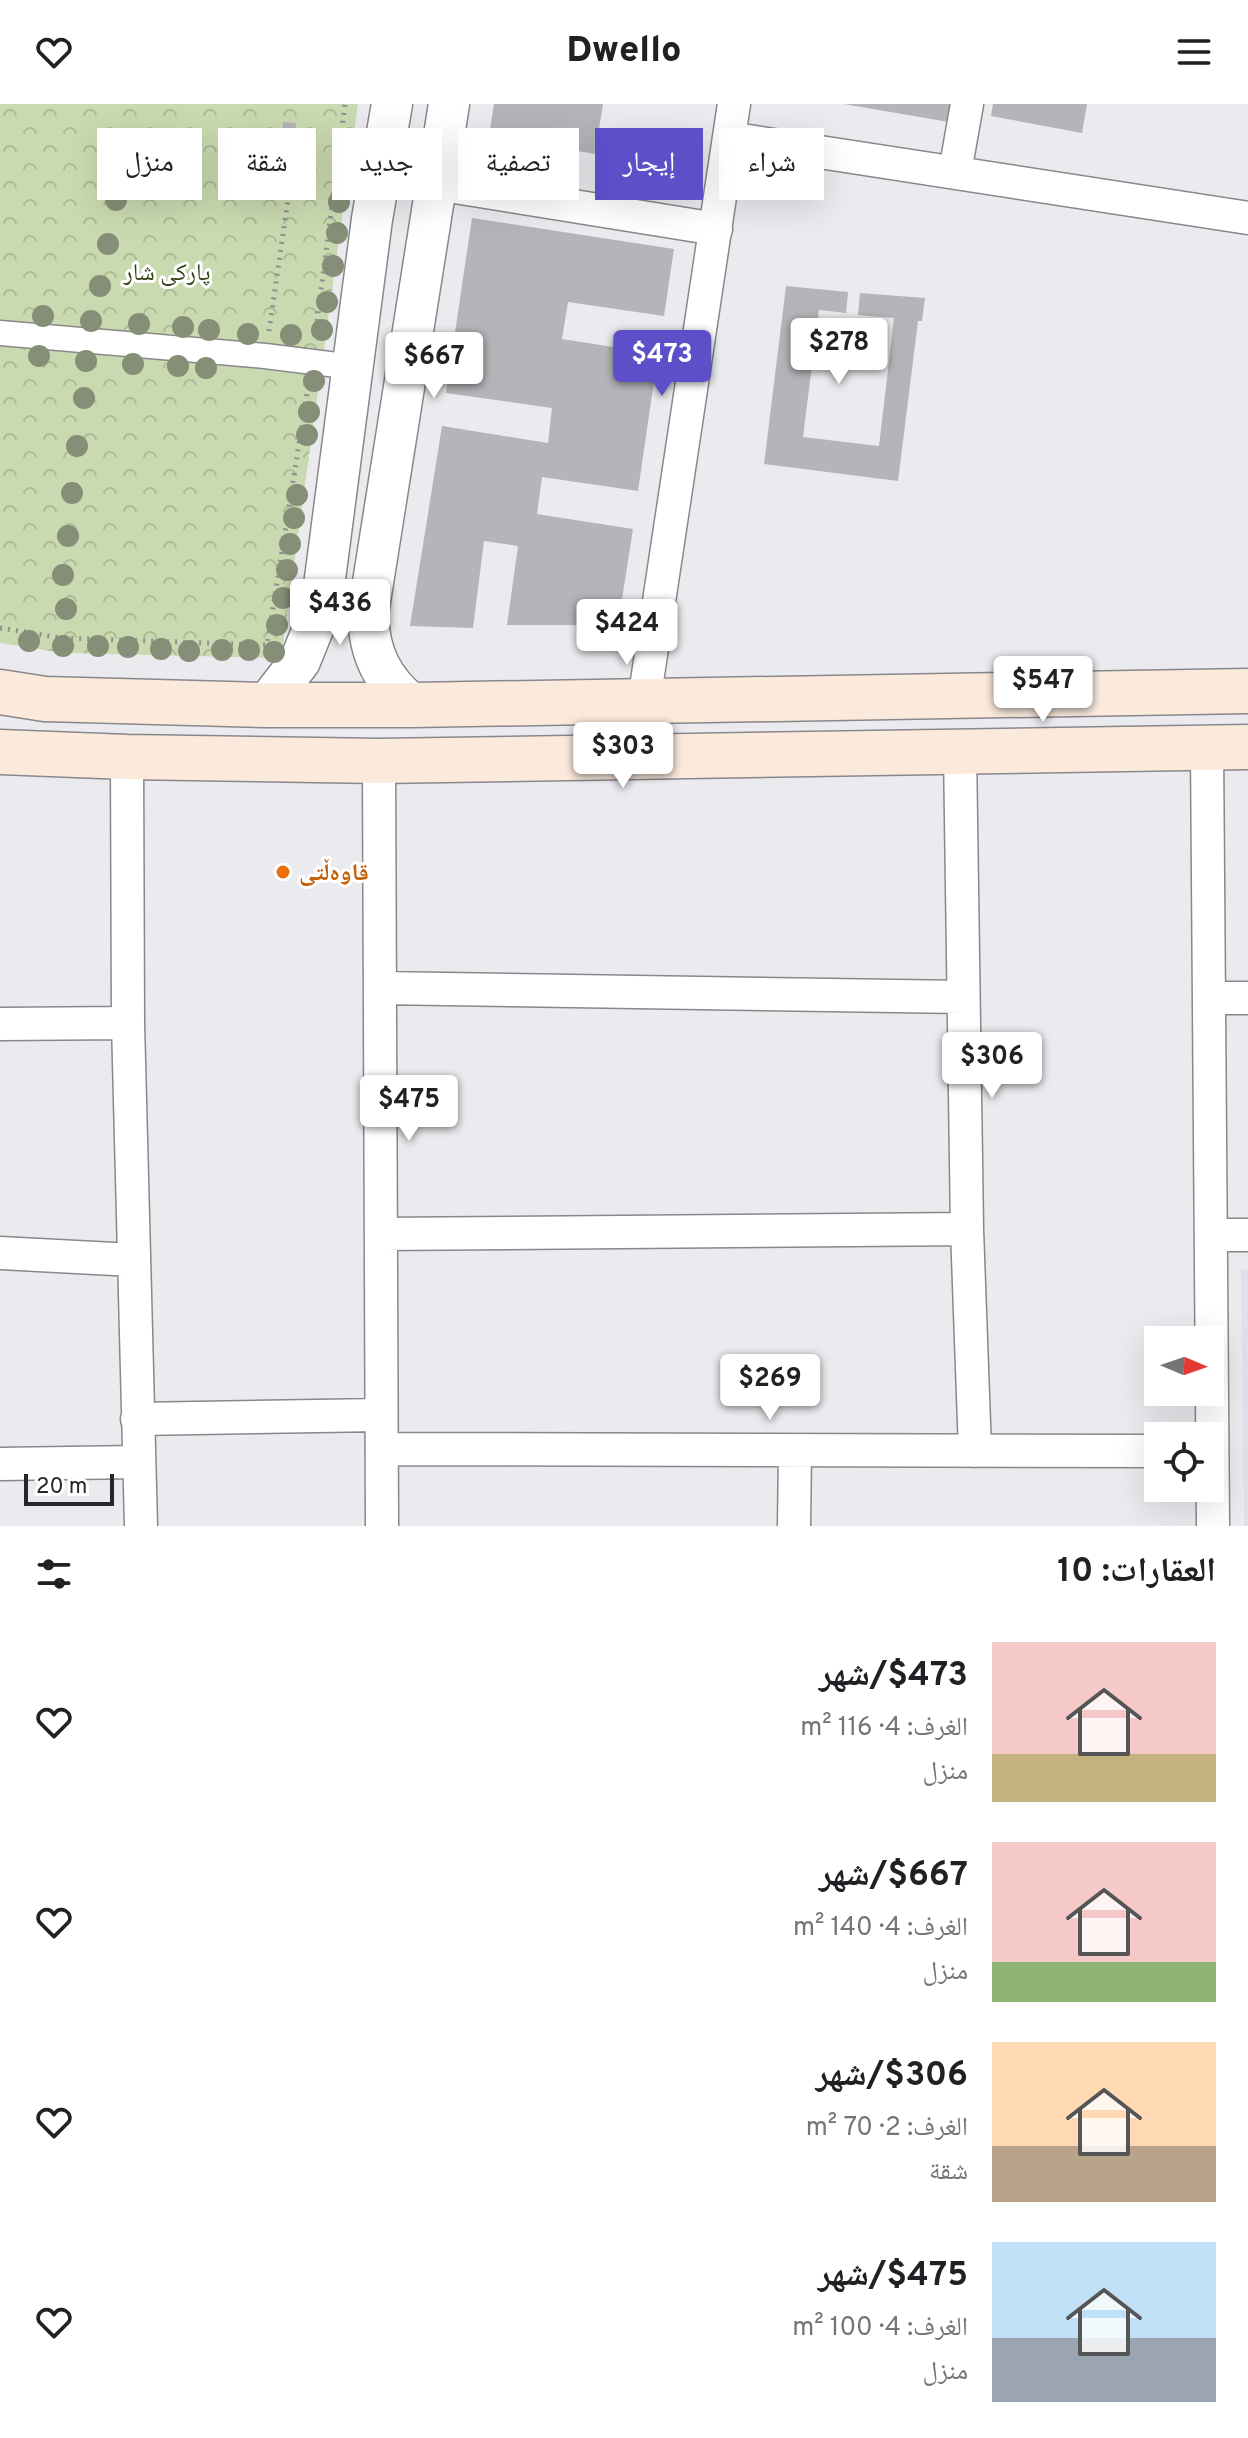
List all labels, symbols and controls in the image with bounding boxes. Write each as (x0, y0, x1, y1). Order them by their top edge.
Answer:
text: Dwello (567, 29, 681, 75)
icon: heart (32, 30, 76, 74)
icon: menu (1172, 30, 1216, 74)
chip: منزل (97, 128, 202, 200)
chip: شقة (218, 128, 316, 200)
chip: جديد (332, 128, 442, 200)
chip: تصفية (458, 128, 579, 200)
chip: إيجار (595, 128, 703, 200)
chip: شراء (719, 128, 824, 200)
park label: پارکی شار (123, 259, 210, 289)
pin: $278 (792, 318, 886, 386)
text: $278 (809, 327, 869, 360)
pin: $473 (615, 330, 709, 398)
pin: $667 (387, 332, 481, 400)
text: $473 (631, 339, 693, 372)
text: $667 (403, 341, 465, 374)
pin: $436 (293, 579, 387, 647)
text: $436 (308, 588, 372, 621)
pin: $424 (580, 599, 674, 667)
text: $424 (594, 608, 660, 641)
pin: $547 (996, 656, 1090, 724)
text: $547 (1012, 665, 1074, 698)
pin: $303 (576, 722, 670, 790)
text: $303 (591, 731, 655, 764)
place label: قاوەڵتی (299, 858, 369, 889)
marker: قاوەڵتی (274, 863, 292, 881)
pin: $306 (945, 1032, 1039, 1100)
text: $306 (960, 1041, 1024, 1074)
pin: $475 (362, 1075, 456, 1143)
text: $475 (378, 1084, 440, 1117)
north arrow (1144, 1326, 1224, 1406)
map controls (1144, 1326, 1224, 1502)
pin: $269 (723, 1354, 817, 1422)
text: $269 (738, 1363, 802, 1396)
button: locate (1144, 1422, 1224, 1502)
scale bar (24, 1470, 114, 1506)
text: 20 m (36, 1474, 87, 1501)
text: العقارات: 10 (1057, 1551, 1216, 1594)
icon: filters (32, 1552, 76, 1596)
text: $473/شهر (819, 1655, 968, 1698)
icon: home (1056, 1674, 1152, 1770)
icon: heart (32, 1700, 76, 1744)
text: الغرف: 4 · 116 m² (800, 1712, 968, 1745)
text: منزل (923, 1756, 968, 1789)
text: $667/شهر (819, 1855, 968, 1898)
icon: home (1056, 1874, 1152, 1970)
icon: heart (32, 1900, 76, 1944)
text: الغرف: 4 · 140 m² (793, 1912, 968, 1945)
text: منزل (923, 1956, 968, 1989)
text: $306/شهر (816, 2055, 968, 2098)
icon: home (1056, 2074, 1152, 2170)
icon: heart (32, 2100, 76, 2144)
text: الغرف: 2 · 70 m² (806, 2112, 968, 2145)
text: شقة (929, 2156, 968, 2189)
text: $475/شهر (818, 2255, 968, 2298)
icon: home (1056, 2274, 1152, 2370)
icon: heart (32, 2300, 76, 2344)
text: الغرف: 4 · 100 m² (792, 2312, 968, 2345)
text: منزل (923, 2356, 968, 2389)

